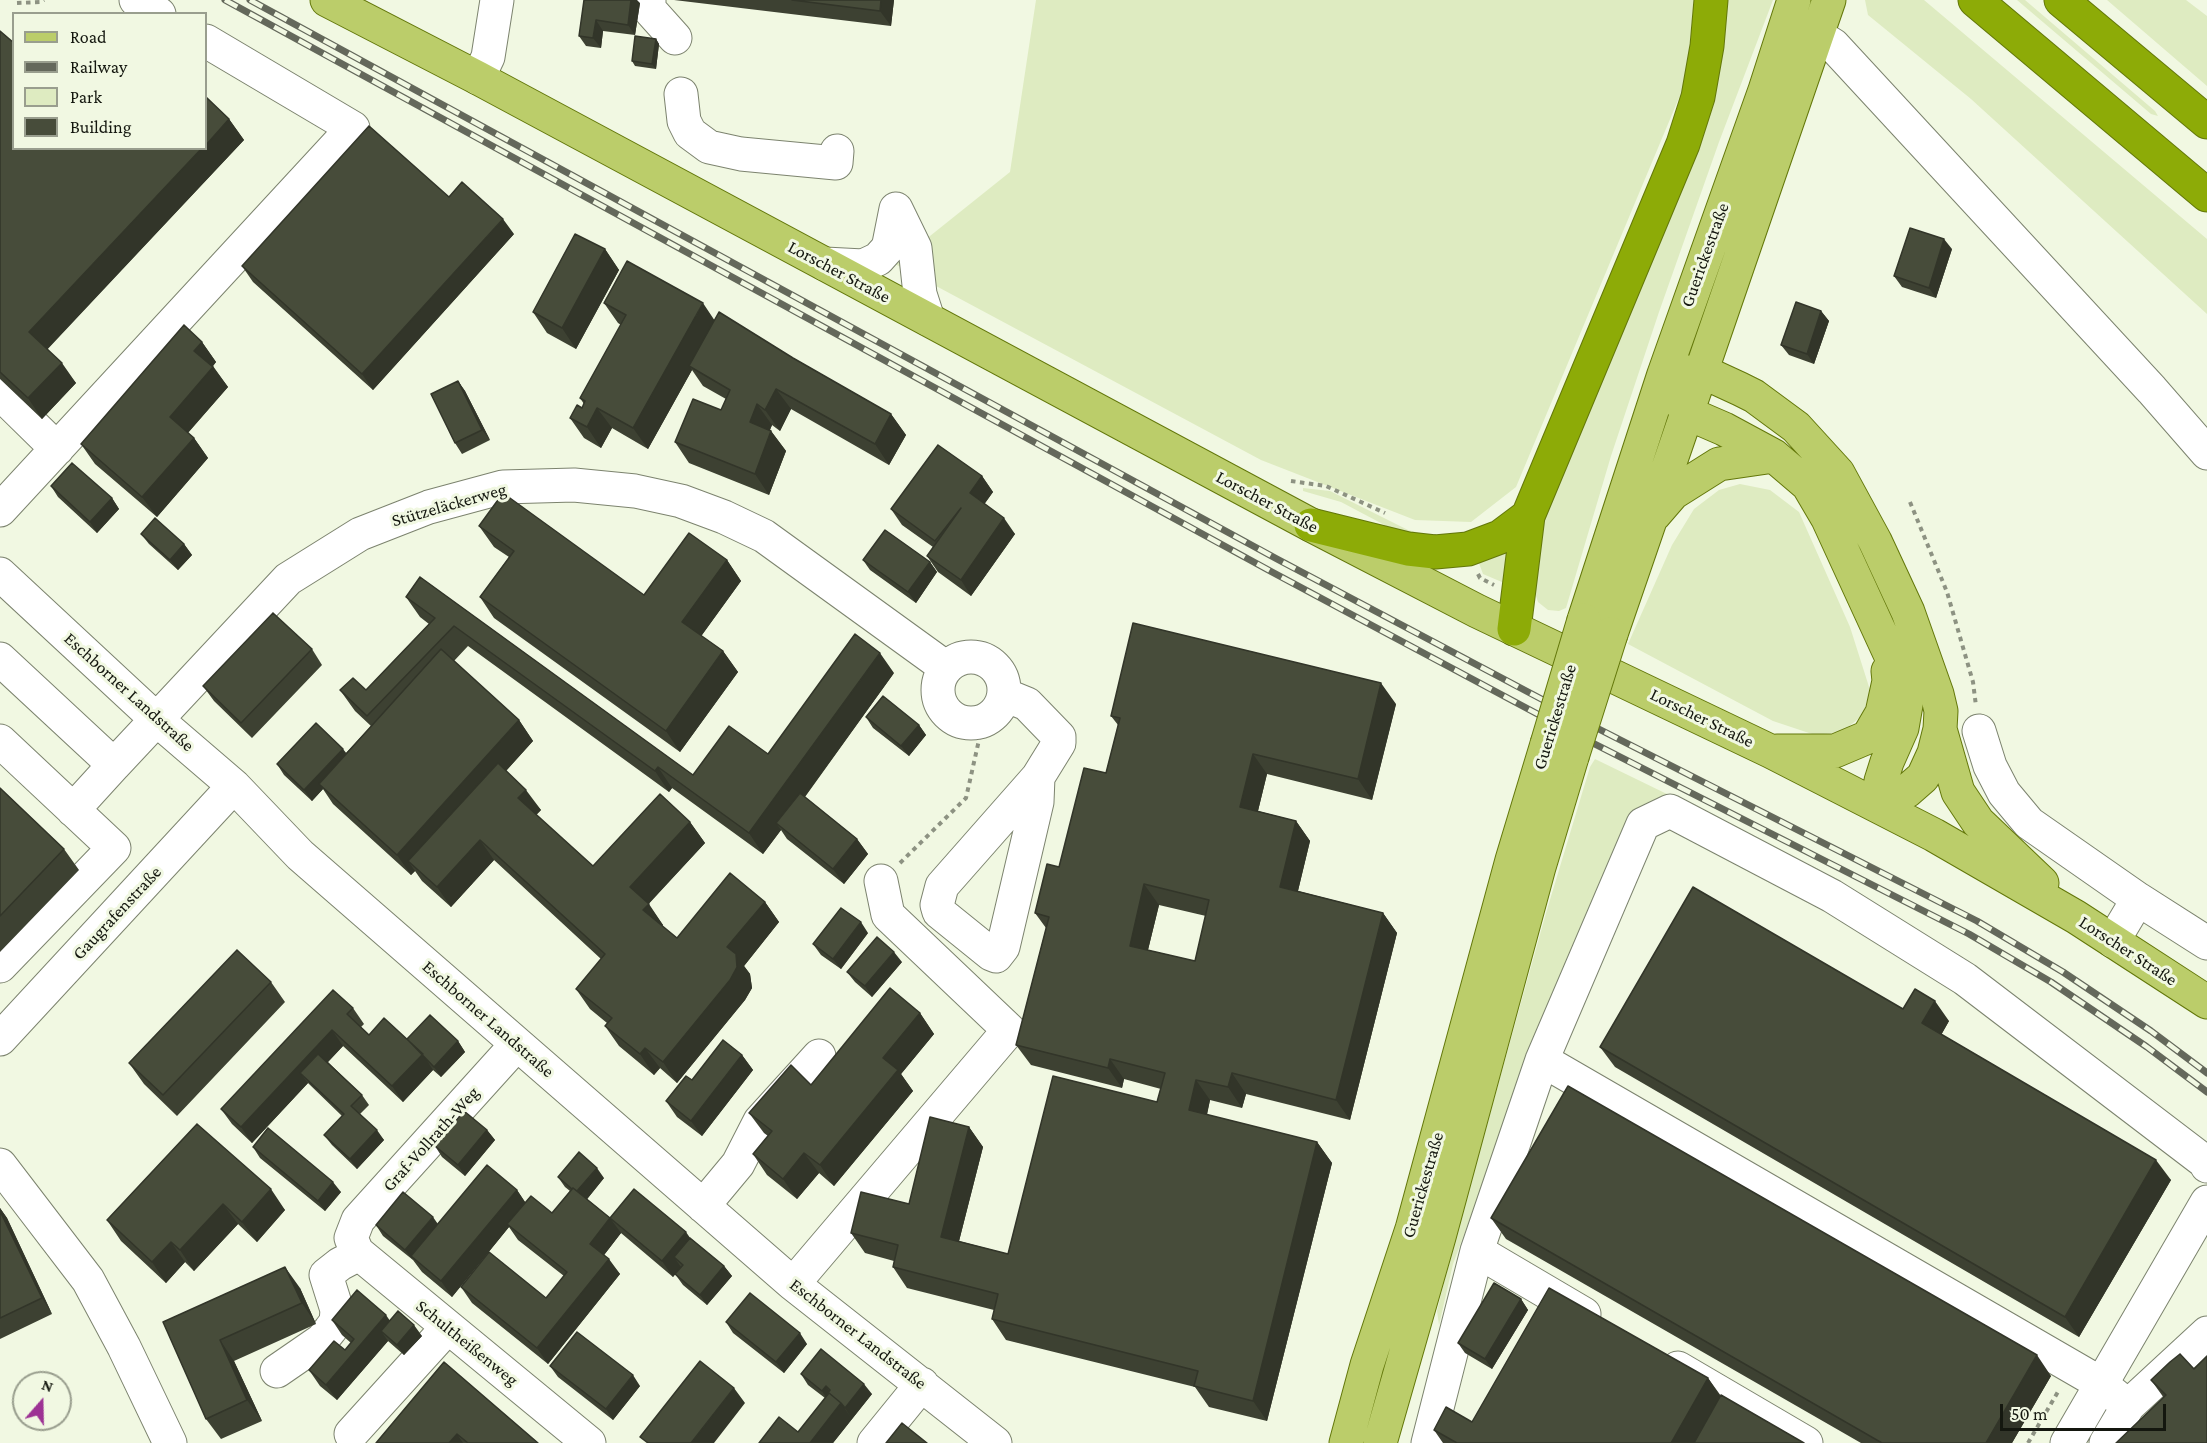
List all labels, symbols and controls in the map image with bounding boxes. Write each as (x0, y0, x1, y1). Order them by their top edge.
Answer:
legend (12, 12, 207, 150)
text: Road (70, 27, 107, 47)
text: Railway (70, 57, 127, 77)
text: Park (70, 87, 102, 107)
text: Building (70, 117, 131, 137)
street label: Guerickestraße (1676, 200, 1734, 310)
street label: Lorscher Straße (784, 236, 894, 308)
street label: Lorscher Straße (1212, 466, 1322, 538)
street label: Stützeläckerweg (389, 478, 509, 532)
street label: Eschborner Landstraße (59, 628, 199, 756)
street label: Guerickestraße (1529, 662, 1581, 772)
street label: Lorscher Straße (1647, 684, 1757, 752)
street label: Gaugrafenstraße (68, 862, 166, 964)
street label: Lorscher Straße (2075, 911, 2181, 991)
street label: Eschborner Landstraße (418, 956, 558, 1082)
street label: Graf-Vollrath-Weg (378, 1082, 484, 1196)
street label: Guerickestraße (1398, 1130, 1448, 1240)
street label: Eschborner Landstraße (785, 1274, 931, 1394)
street label: Schultheißenweg (412, 1295, 522, 1391)
north arrow (12, 1371, 72, 1431)
text: N (40, 1376, 56, 1395)
scale bar (2003, 1392, 2170, 1430)
text: 50 m (2011, 1404, 2048, 1424)

